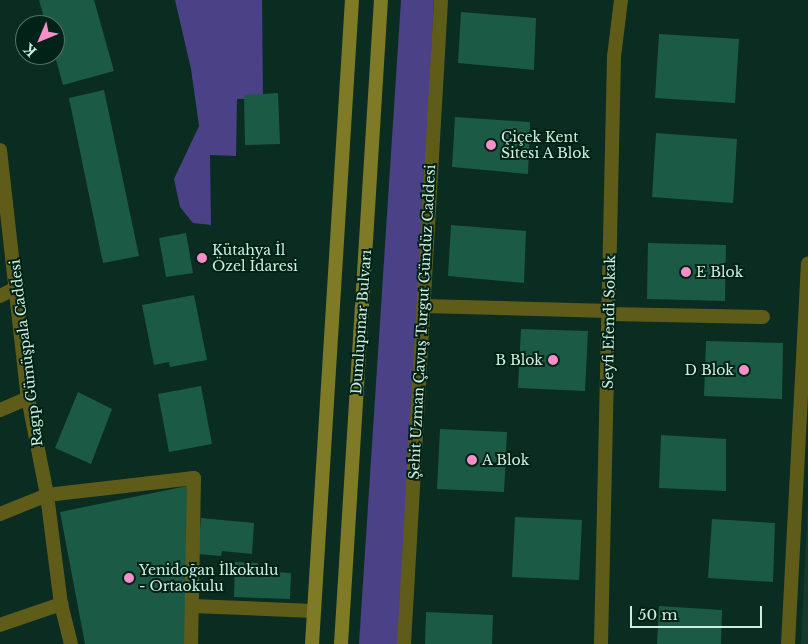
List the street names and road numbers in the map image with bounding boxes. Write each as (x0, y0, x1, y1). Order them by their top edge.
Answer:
street label: Şehit Uzman Çavuş Turgut Gündüz Caddesi (405, 164, 439, 480)
street label: Dumlupınar Bulvarı (348, 249, 374, 395)
street label: Seyfi Efendi Sokak (599, 255, 619, 389)
street label: Ragıp Gümüşpala Caddesi (6, 258, 46, 448)

